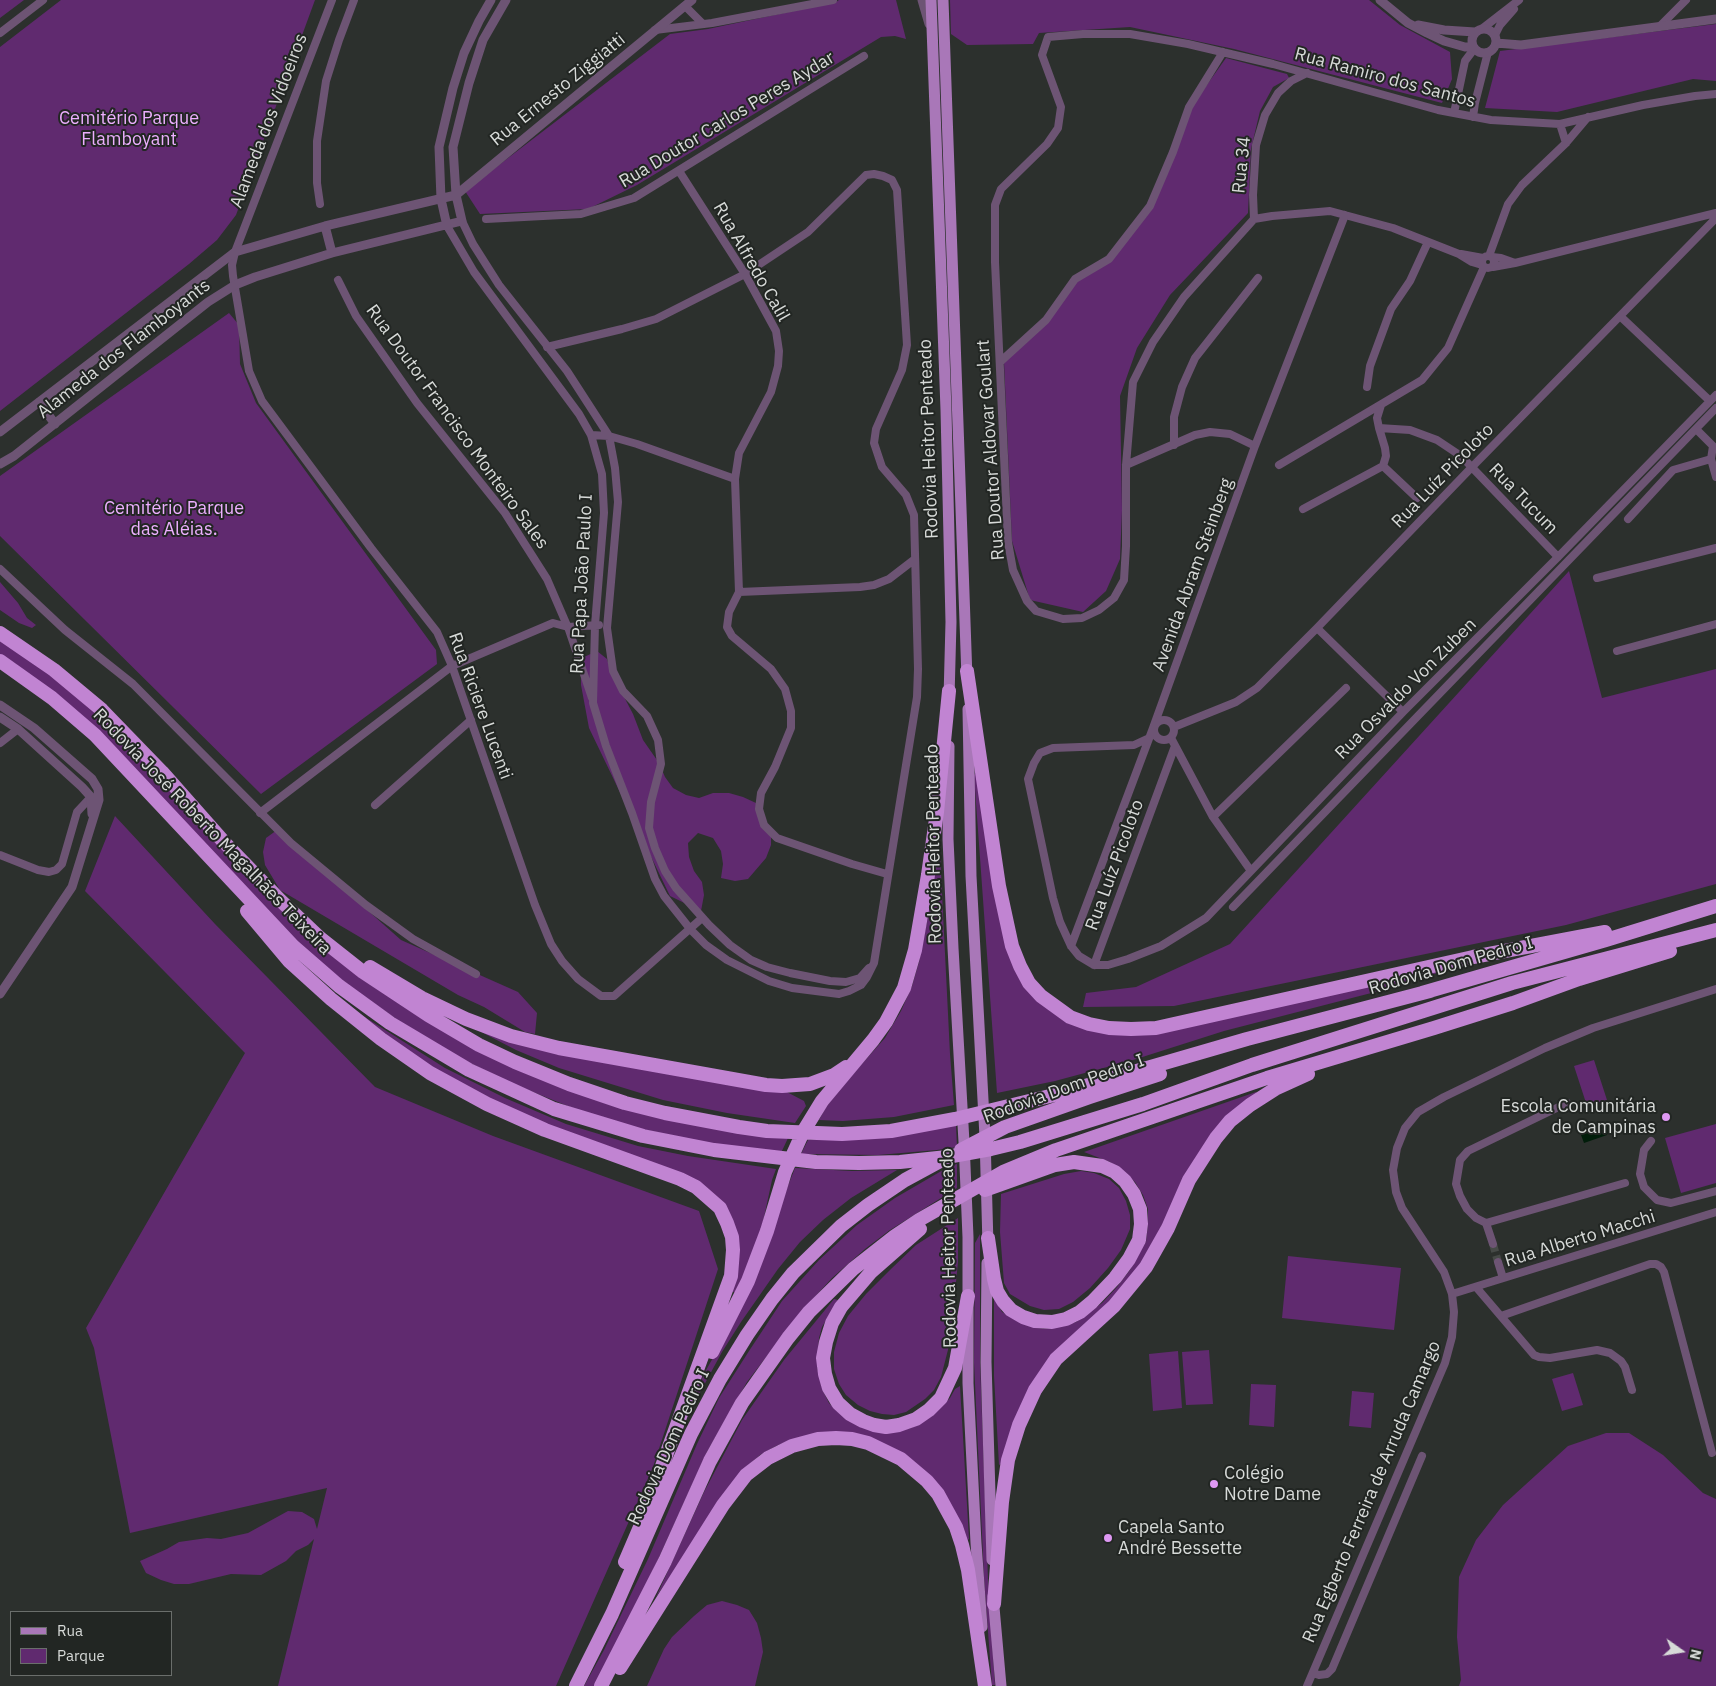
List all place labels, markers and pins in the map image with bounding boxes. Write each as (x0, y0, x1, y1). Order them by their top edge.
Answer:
place label: Escola Comunitária de Campinas (1500, 1096, 1656, 1138)
marker: Escola Comunitária de Campinas (1660, 1111, 1672, 1123)
place label: Colégio Notre Dame (1224, 1463, 1321, 1506)
marker: Colégio Notre Dame (1208, 1478, 1220, 1490)
place label: Capela Santo André Bessette (1118, 1517, 1242, 1560)
marker: Capela Santo André Bessette (1102, 1532, 1114, 1544)

